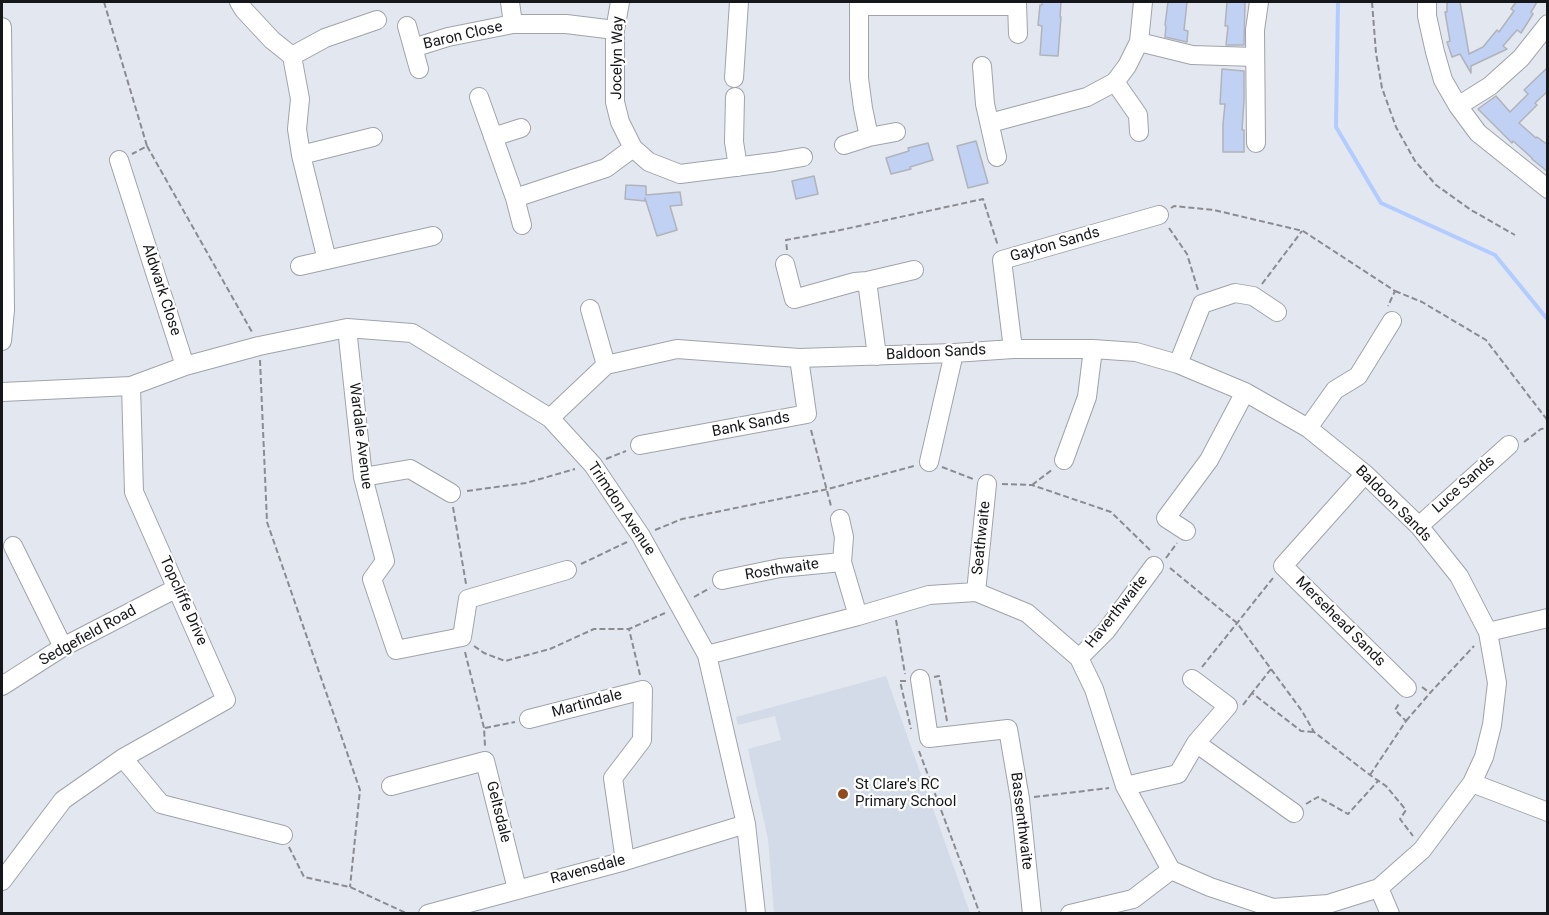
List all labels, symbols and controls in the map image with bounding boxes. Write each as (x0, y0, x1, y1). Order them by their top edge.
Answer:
street label: Jocelyn Way (608, 16, 628, 100)
street label: Baron Close (422, 18, 504, 54)
street label: Gayton Sands (1008, 224, 1102, 266)
street label: Aldwark Close (138, 242, 184, 338)
street label: Baldoon Sands (885, 341, 987, 365)
street label: Wardale Avenue (345, 382, 375, 490)
street label: Bank Sands (711, 409, 791, 441)
street label: Luce Sands (1429, 453, 1499, 517)
street label: Trimdon Avenue (583, 459, 659, 559)
street label: Baldoon Sands (1351, 462, 1435, 546)
street label: Seathwaite (969, 500, 995, 576)
street label: Topcliffe Drive (155, 553, 211, 649)
street label: Rosthwaite (744, 555, 820, 585)
street label: Haverthwaite (1082, 572, 1152, 652)
street label: Mersehead Sands (1291, 573, 1389, 671)
street label: Sedgefield Road (36, 602, 140, 670)
street label: Martindale (550, 686, 624, 722)
street label: Bassenthwaite (1006, 771, 1036, 871)
place label: St Clare's RC Primary School (855, 776, 956, 811)
street label: Geltsdale (482, 779, 514, 845)
marker: St Clare's RC Primary School (836, 787, 850, 801)
street label: Ravensdale (549, 851, 627, 889)

